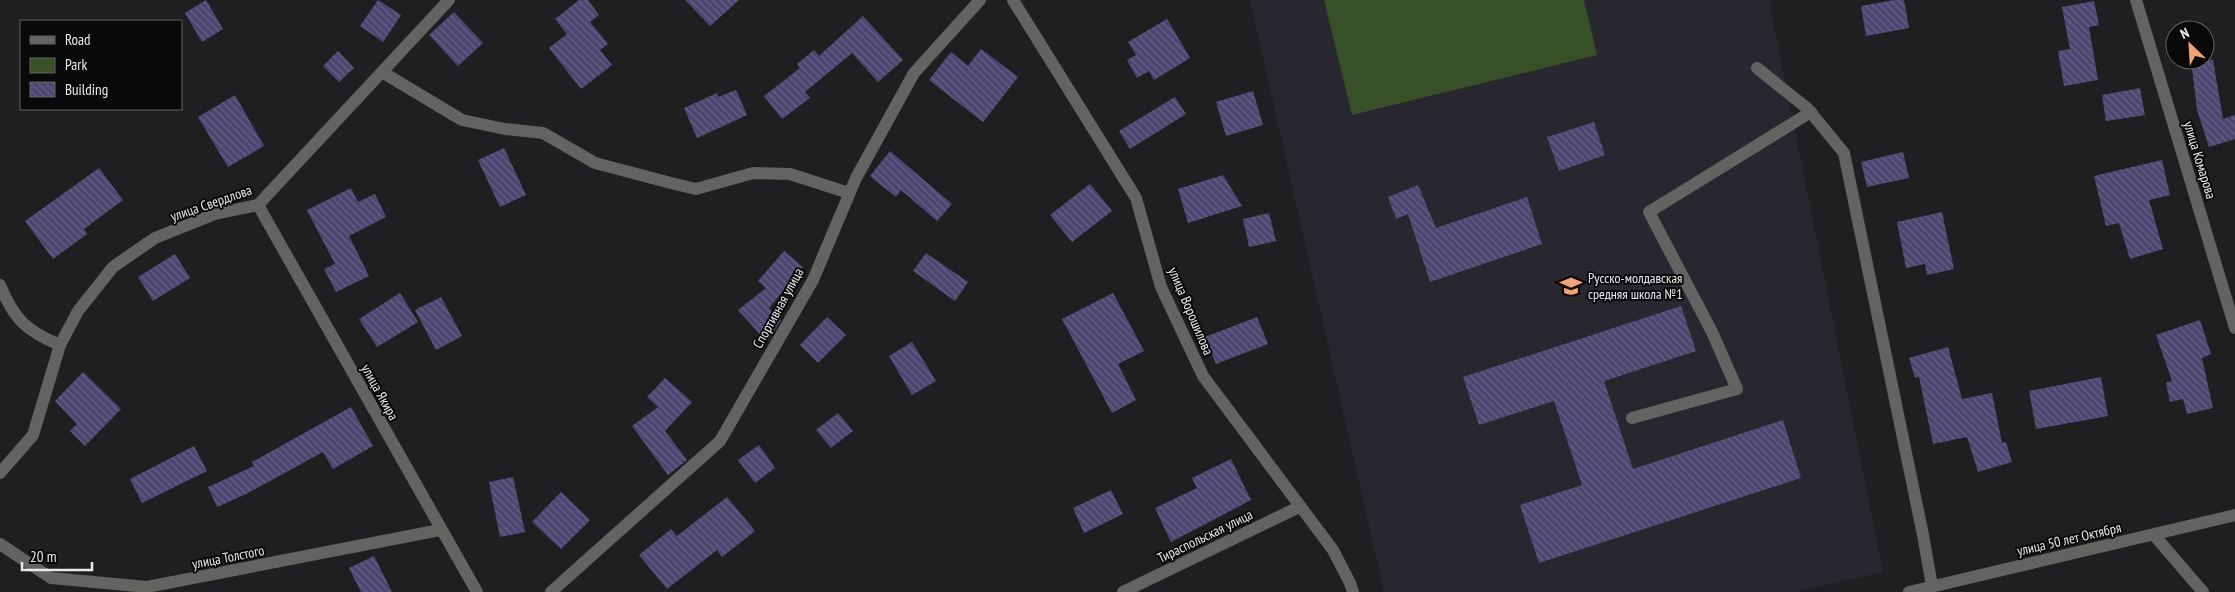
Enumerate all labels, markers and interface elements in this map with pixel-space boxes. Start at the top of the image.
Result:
legend [20,20,182,110]
north arrow [2165,20,2215,70]
text: N [2177,23,2192,43]
text: Road [65,30,91,49]
text: Park [65,55,87,74]
text: Building [65,80,108,99]
street label: улица Комарова [2180,119,2220,201]
street label: улица Свердлова [168,181,254,225]
street label: улица Ворошилова [1164,264,1218,358]
street label: Спортивная улица [748,265,808,351]
place label: Русско-молдавская средняя школа №1 [1588,269,1683,303]
school or university icon: Русско-молдавская средняя школа №1 [1558,273,1584,299]
street label: улица Якира [357,361,403,423]
street label: Тираспольская улица [1154,505,1256,567]
street label: улица 50 лет Октября [2015,518,2123,560]
scale bar [22,540,92,572]
street label: улица Толстого [190,541,266,573]
text: 20 m [30,547,56,566]

